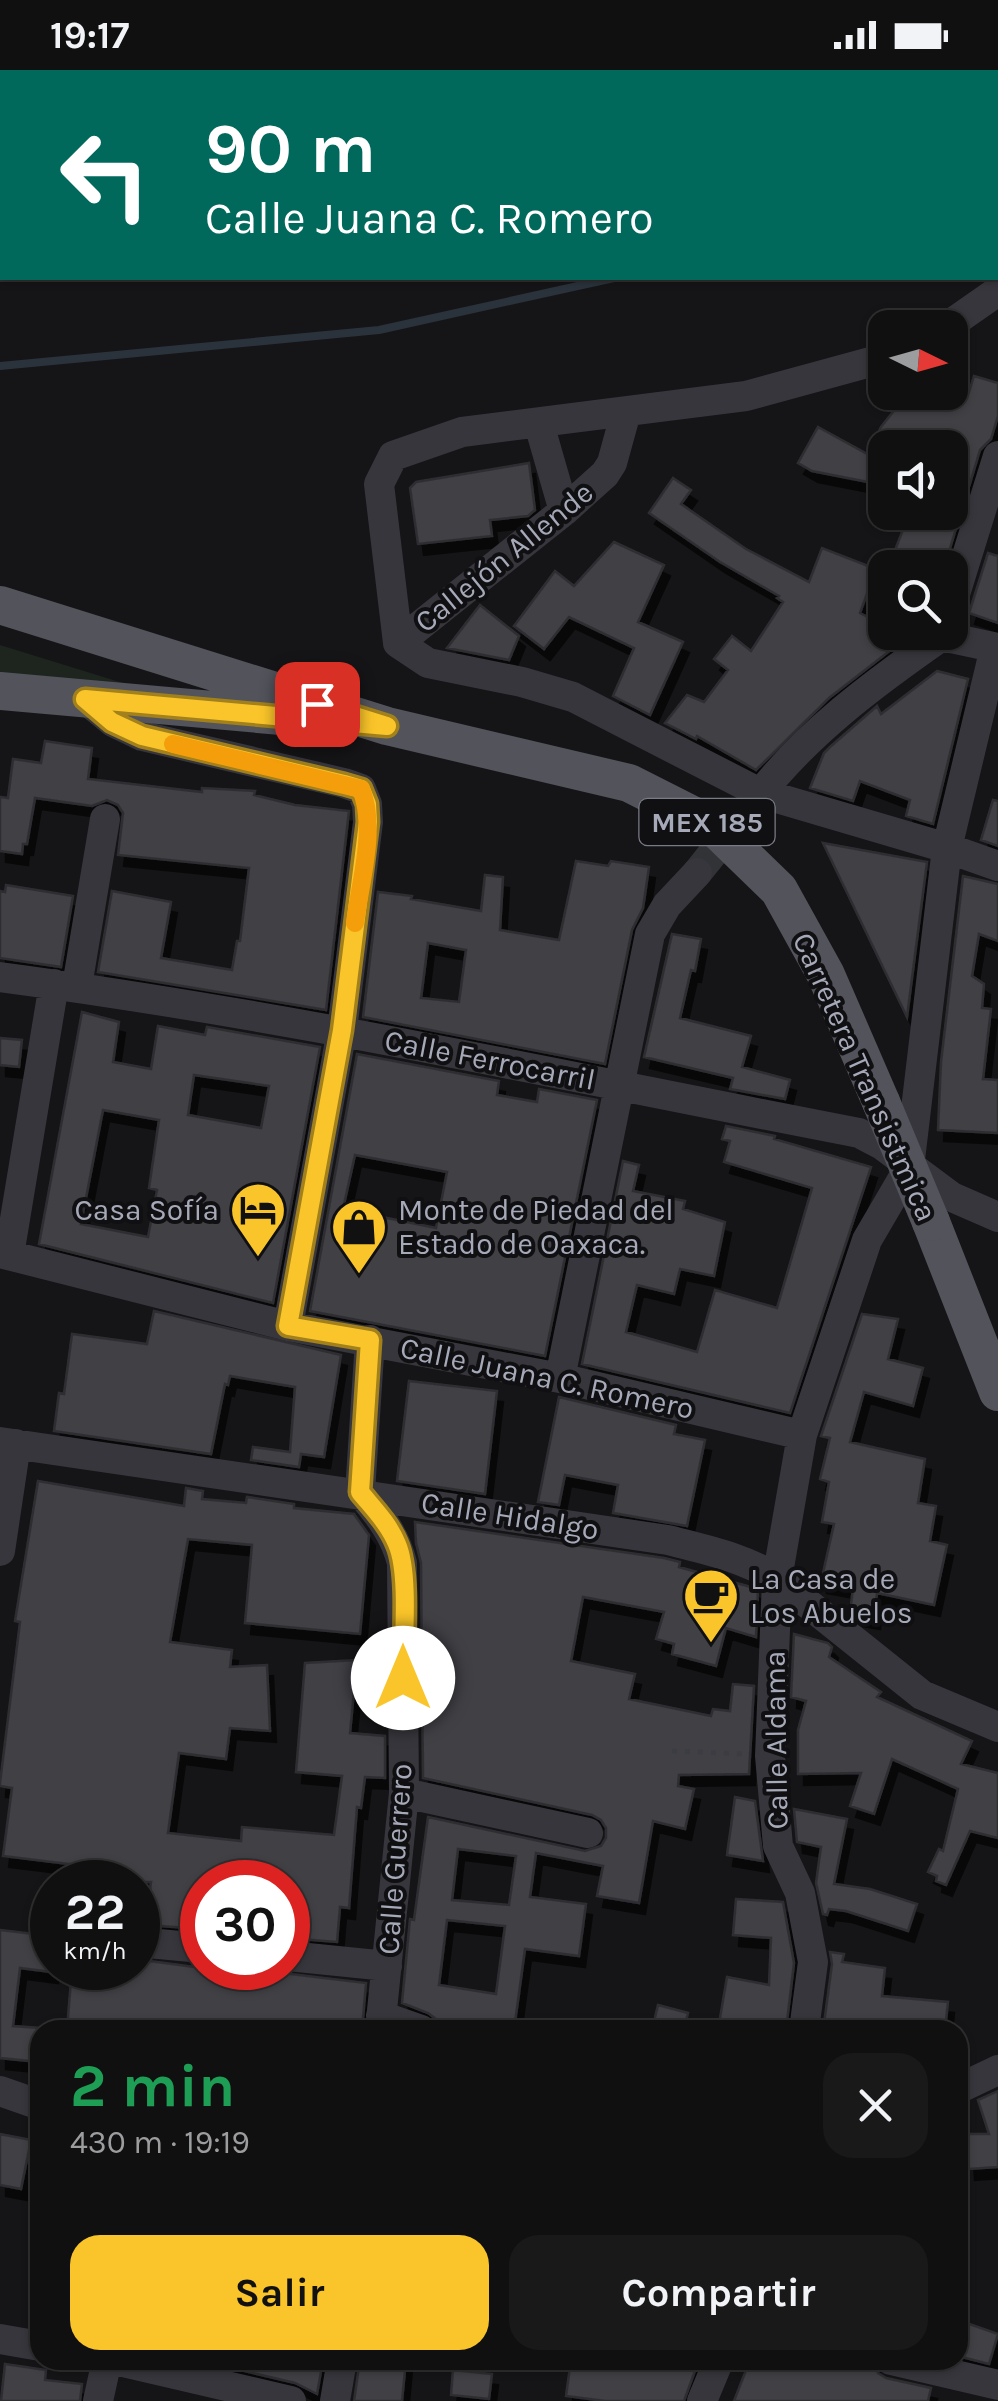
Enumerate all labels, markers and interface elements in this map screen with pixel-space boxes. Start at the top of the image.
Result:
text: 19:17 [50,13,129,58]
text: 90 m [205,108,376,190]
icon: left [40,110,170,240]
text: Calle Juana C. Romero [205,192,654,244]
north arrow [868,310,968,410]
map controls [868,310,968,650]
button: sound [868,430,968,530]
street label: Callejón Allende [408,474,600,640]
button: search [868,550,968,650]
pin [275,662,360,747]
icon: arrive [290,677,345,732]
road number: MEX 185 [640,799,774,845]
street label: Carretera Transistmica [785,927,945,1227]
street label: Calle Ferrocarril [382,1022,598,1098]
hotel icon: Casa Sofía [228,1180,288,1259]
place label: Casa Sofía [74,1192,219,1228]
place label: Monte de Piedad del Estado de Oaxaca. [398,1192,674,1262]
shop icon: Monte de Piedad del Estado de Oaxaca. [329,1197,389,1276]
street label: Calle Juana C. Romero [397,1329,697,1427]
street label: Calle Hidalgo [419,1484,601,1548]
place label: La Casa de Los Abuelos [750,1561,912,1631]
cafe icon: La Casa de Los Abuelos [681,1566,741,1645]
position arrow [351,1626,455,1730]
street label: Calle Aldama [756,1650,796,1830]
street label: Calle Guerrero [370,1762,420,1956]
speed limit sign: 30 [180,1860,310,1990]
text: 22 [65,1883,125,1942]
text: km/h [63,1936,127,1965]
text: 2 min [70,2051,235,2121]
button: close [823,2053,928,2158]
text: 430 m · 19:19 [70,2124,250,2161]
button: Salir [70,2235,489,2350]
button: Compartir [509,2235,928,2350]

